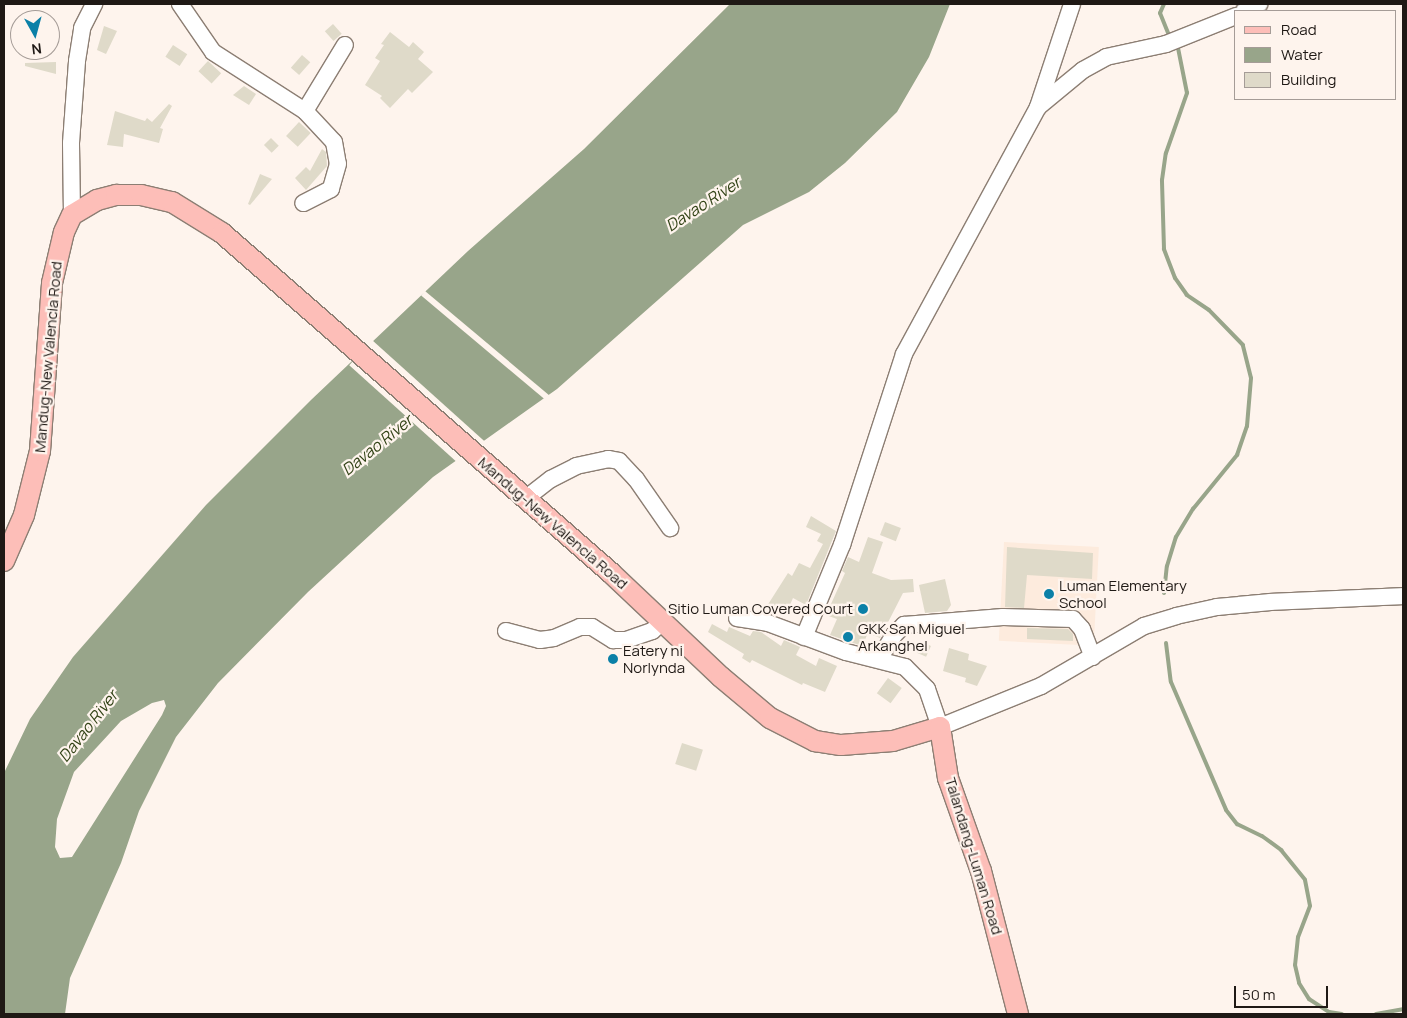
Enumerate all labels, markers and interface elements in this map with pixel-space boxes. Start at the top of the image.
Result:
north arrow [10,10,60,60]
legend [1234,10,1397,100]
text: Road [1281,19,1317,40]
text: N [31,39,43,59]
text: Water [1281,44,1323,65]
text: Building [1281,69,1336,90]
water label: Davao River [662,173,744,235]
street label: Mandug-New Valencia Road [31,261,65,453]
water label: Davao River [338,411,416,479]
street label: Mandug-New Valencia Road [475,453,631,593]
place label: Luman Elementary School [1059,576,1187,611]
marker: Luman Elementary School [1043,588,1055,600]
place label: Sitio Luman Covered Court [668,600,853,618]
marker: Sitio Luman Covered Court [857,603,869,615]
place label: GKK San Miguel Arkanghel [858,619,965,654]
marker: GKK San Miguel Arkanghel [842,631,854,643]
place label: Eatery ni Norlynda [623,641,685,676]
marker: Eatery ni Norlynda [607,653,619,665]
water label: Davao River [54,686,122,766]
street label: Talandang-Luman Road [942,775,1006,937]
scale bar [1237,976,1331,1008]
text: 50 m [1242,984,1276,1005]

